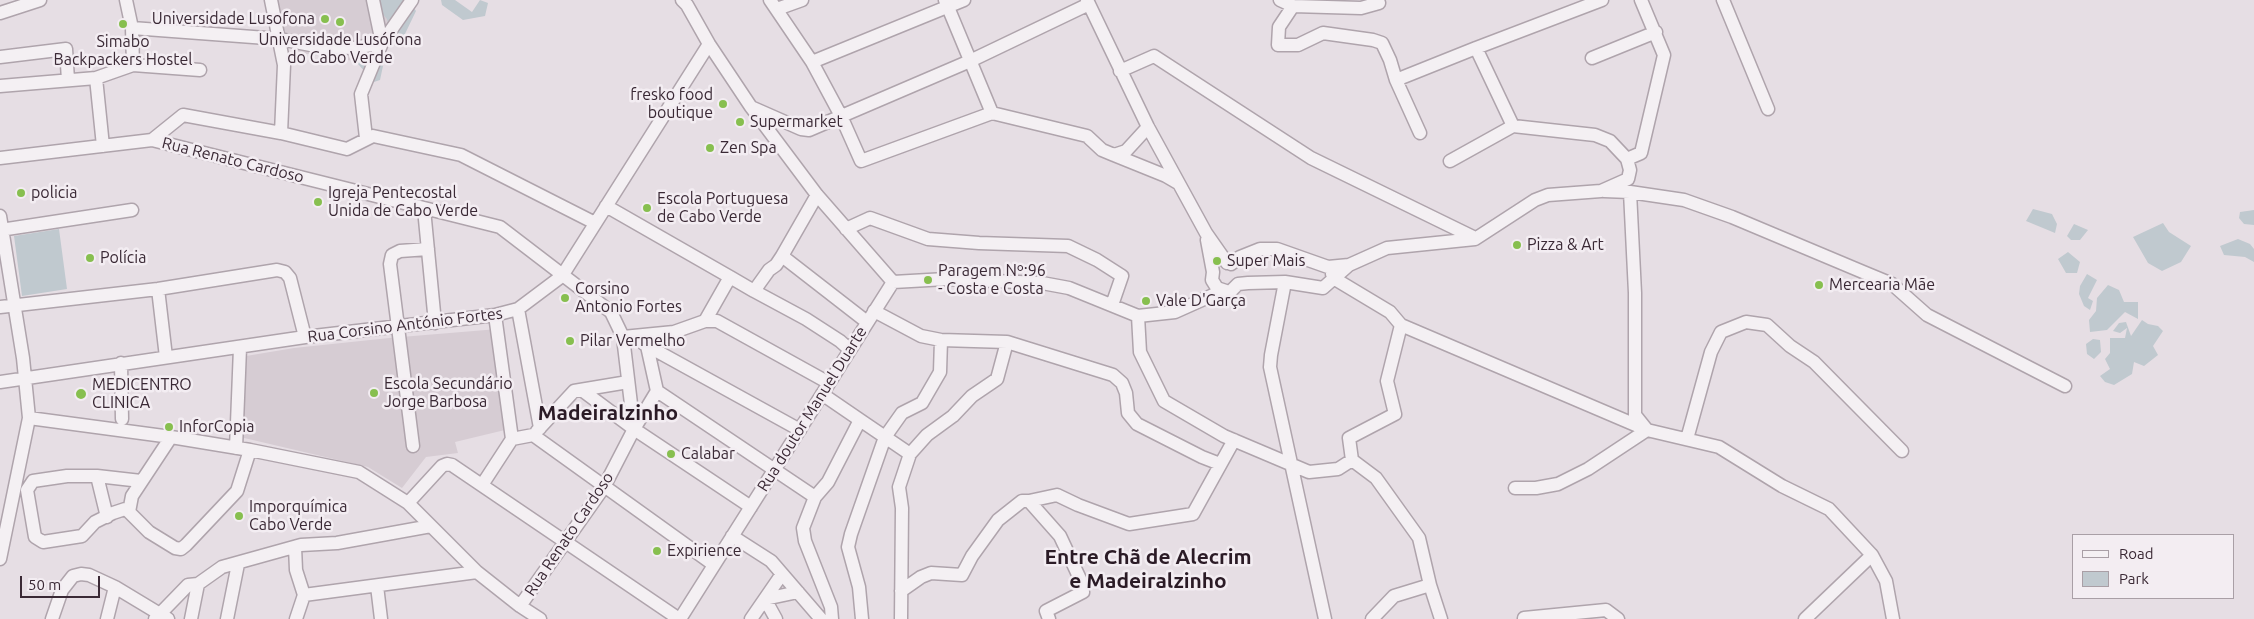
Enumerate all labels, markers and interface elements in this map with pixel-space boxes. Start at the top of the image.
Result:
place label: Universidade Lusofona [152,9,315,29]
marker: Universidade Lusofona [319,13,331,25]
marker: Universidade Lusófona do Cabo Verde [334,16,346,28]
marker: Simabo Backpackers Hostel [117,18,129,30]
place label: Universidade Lusófona do Cabo Verde [258,30,422,68]
place label: Simabo Backpackers Hostel [54,32,192,70]
place label: fresko food boutique [630,85,713,123]
marker: fresko food boutique [717,98,729,110]
place label: Supermarket [750,112,843,132]
marker: Supermarket [734,116,746,128]
street label: Rua Renato Cardoso [160,133,306,187]
place label: Zen Spa [720,138,777,158]
marker: Zen Spa [704,142,716,154]
place label: policia [31,183,77,203]
place label: Igreja Pentecostal Unida de Cabo Verde [328,183,478,221]
marker: policia [15,187,27,199]
place label: Escola Portuguesa de Cabo Verde [657,189,788,227]
marker: Igreja Pentecostal Unida de Cabo Verde [312,196,324,208]
marker: Escola Portuguesa de Cabo Verde [641,202,653,214]
place label: Pizza & Art [1527,235,1604,255]
marker: Pizza & Art [1511,239,1523,251]
place label: Polícia [100,248,146,268]
place label: Super Mais [1227,251,1305,271]
marker: Polícia [84,252,96,264]
marker: Super Mais [1211,255,1223,267]
place label: Paragem Nº:96 - Costa e Costa [938,261,1046,299]
marker: Paragem Nº:96 - Costa e Costa [922,274,934,286]
place label: Mercearia Mãe [1829,275,1935,295]
place label: Corsino Antonio Fortes [575,279,682,317]
marker: Mercearia Mãe [1813,279,1825,291]
place label: Vale D'Garça [1156,291,1246,311]
marker: Corsino Antonio Fortes [559,292,571,304]
marker: Vale D'Garça [1140,295,1152,307]
street label: Rua Corsino António Fortes [306,304,504,346]
street label: Rua doutor Manuel Duarte [753,323,871,495]
place label: Pilar Vermelho [580,331,685,351]
marker: Pilar Vermelho [564,335,576,347]
place label: Escola Secundário Jorge Barbosa [384,374,513,412]
place label: MEDICENTRO CLINICA [92,375,192,413]
marker: MEDICENTRO CLINICA [74,387,88,401]
marker: Escola Secundário Jorge Barbosa [368,387,380,399]
district label: Madeiralzinho [538,400,678,426]
place label: InforCopia [179,417,254,437]
marker: InforCopia [163,421,175,433]
place label: Calabar [681,444,735,464]
marker: Calabar [665,448,677,460]
street label: Rua Renato Cardoso [520,468,618,600]
place label: Imporquímica Cabo Verde [249,497,347,535]
marker: Imporquímica Cabo Verde [233,510,245,522]
legend [2072,534,2234,599]
place label: Expirience [667,541,742,561]
district label: Entre Chã de Alecrim e Madeiralzinho [1044,544,1252,594]
marker: Expirience [651,545,663,557]
text: Road [2119,545,2154,562]
scale bar [22,566,102,598]
text: Park [2119,570,2149,587]
text: 50 m [28,576,61,593]

